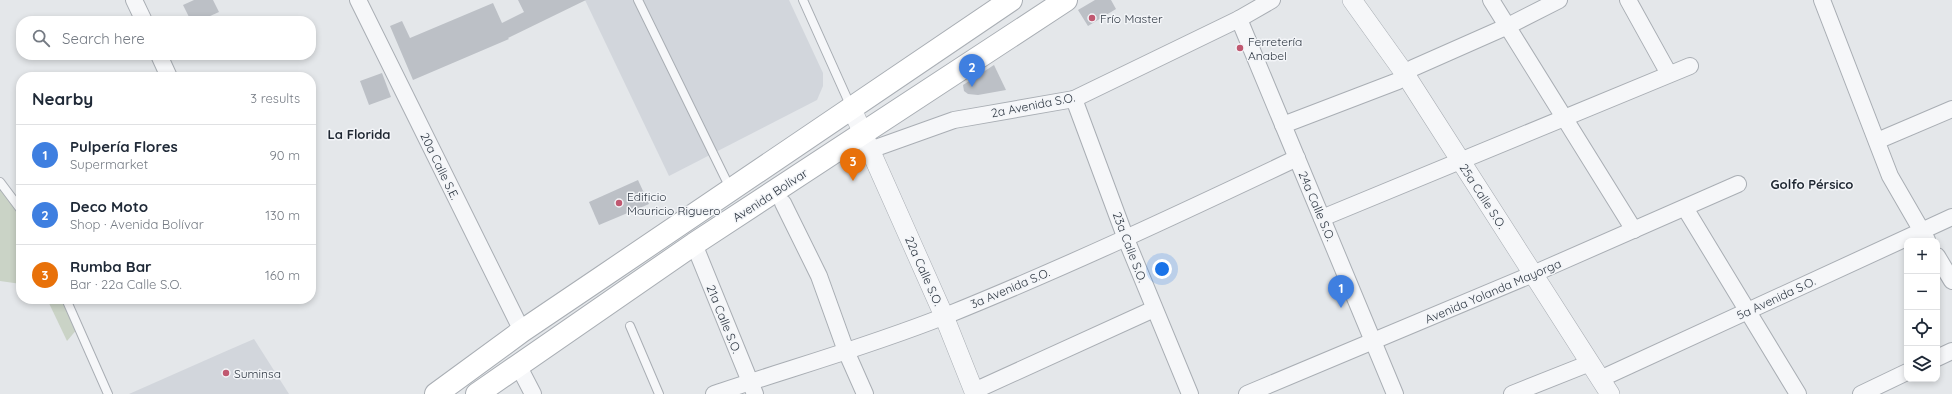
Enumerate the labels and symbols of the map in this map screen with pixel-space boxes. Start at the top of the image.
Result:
place label: Frío Master [1100,11,1163,26]
marker: Frío Master [1087,13,1097,23]
place label: Ferretería Anabel [1248,34,1302,63]
marker: Ferretería Anabel [1235,43,1245,53]
pin: 2 [959,54,985,87]
street label: 2a Avenida S.O. [990,90,1076,120]
district label: La Florida [328,126,390,142]
street label: 20a Calle S.E. [417,130,463,202]
pin: 3 [840,148,866,181]
street label: 25a Calle S.O. [1456,161,1510,231]
street label: Avenida Bolívar [730,165,811,225]
street label: 24a Calle S.O. [1296,169,1338,243]
district label: Golfo Pérsico [1771,176,1853,192]
place label: Edificio Mauricio Riguero [627,189,721,218]
marker: Edificio Mauricio Riguero [614,198,624,208]
street label: 23a Calle S.O. [1110,210,1150,284]
street label: 22a Calle S.O. [902,234,946,308]
street label: Avenida Yolanda Mayorga [1423,255,1563,327]
your location [1152,259,1172,279]
street label: 3a Avenida S.O. [968,265,1052,311]
street label: 5a Avenida S.O. [1734,273,1818,323]
pin: 1 [1328,275,1354,308]
street label: 21a Calle S.O. [703,283,745,355]
place label: Suminsa [234,366,281,381]
marker: Suminsa [221,368,231,378]

